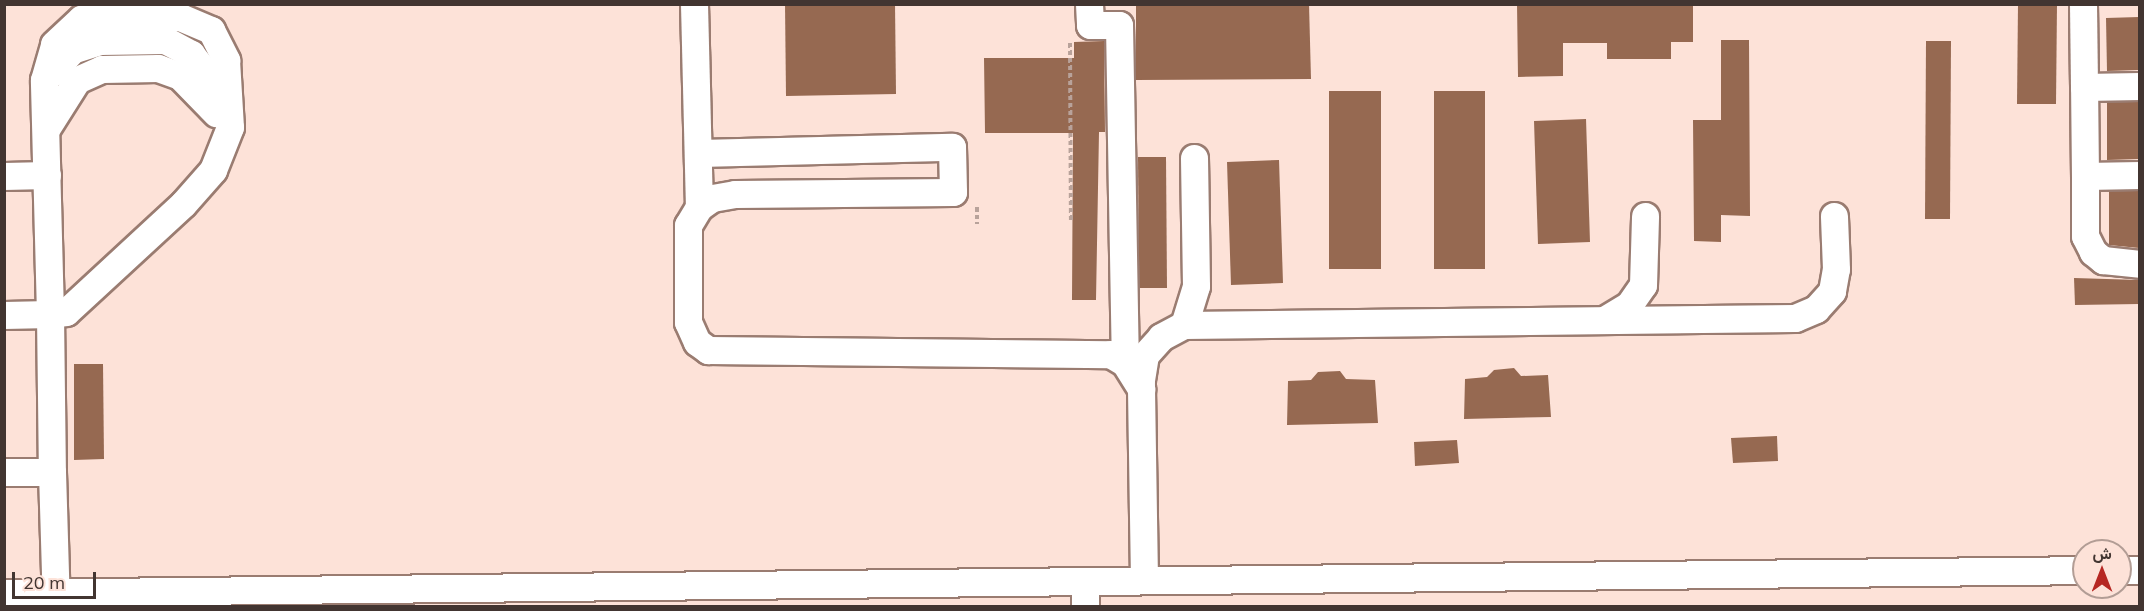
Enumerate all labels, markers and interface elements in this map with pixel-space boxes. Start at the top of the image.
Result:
north arrow [2072,539,2132,599]
text: ش [2092,543,2112,563]
scale bar [15,560,99,598]
text: 20 m [23,571,65,594]

